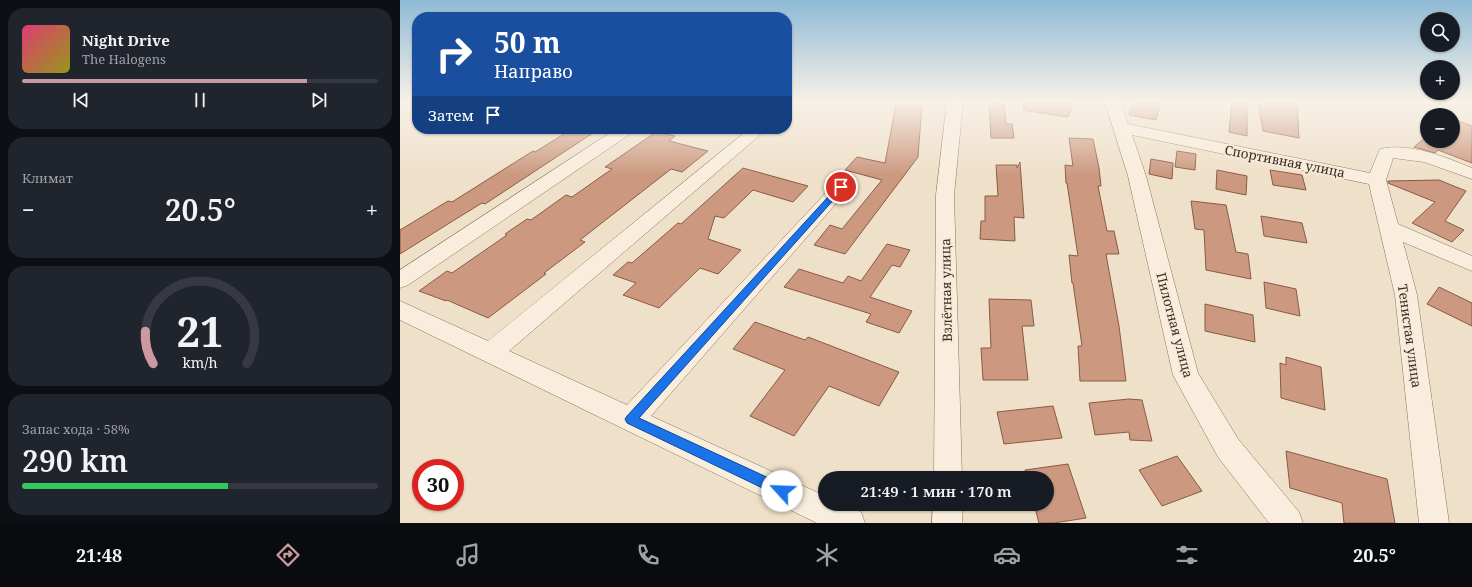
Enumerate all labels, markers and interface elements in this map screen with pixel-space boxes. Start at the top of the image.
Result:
map controls [1420,12,1460,148]
button: search [1420,12,1460,52]
text: 50 m [494,23,561,61]
icon: right [428,28,480,80]
text: Night Drive [82,30,170,50]
text: The Halogens [82,50,166,68]
text: Направо [494,59,573,83]
button: + [1420,60,1460,100]
icon: previous [70,89,92,111]
icon: pause [189,89,211,111]
icon: next [308,89,330,111]
icon: arrive [482,104,504,126]
text: Затем [428,105,474,125]
button: − [1420,108,1460,148]
street label: Спортивная улица [1223,141,1347,181]
text: Климат [22,169,73,187]
pin [824,170,858,204]
icon: arrive [830,176,852,198]
text: 20.5° [165,189,236,230]
text: − [22,194,35,224]
text: + [366,194,378,224]
street label: Взлётная улица [936,238,956,342]
street label: Пилотная улица [1152,270,1198,380]
street label: Тенистая улица [1394,283,1426,389]
text: 21 [176,303,224,359]
text: km/h [182,352,218,371]
text: Запас хода · 58% [22,420,130,438]
text: 290 km [22,440,128,481]
speed limit sign: 30 [412,459,464,511]
position arrow [761,470,803,512]
text: 21:49 · 1 мин · 170 m [860,481,1012,501]
icon: directions [274,541,302,569]
icon: music [454,541,482,569]
icon: phone [634,541,662,569]
icon: climate [813,541,841,569]
icon: car [993,541,1021,569]
icon: filters [1173,541,1201,569]
text: 21:48 [76,543,122,567]
text: 20.5° [1353,543,1396,567]

